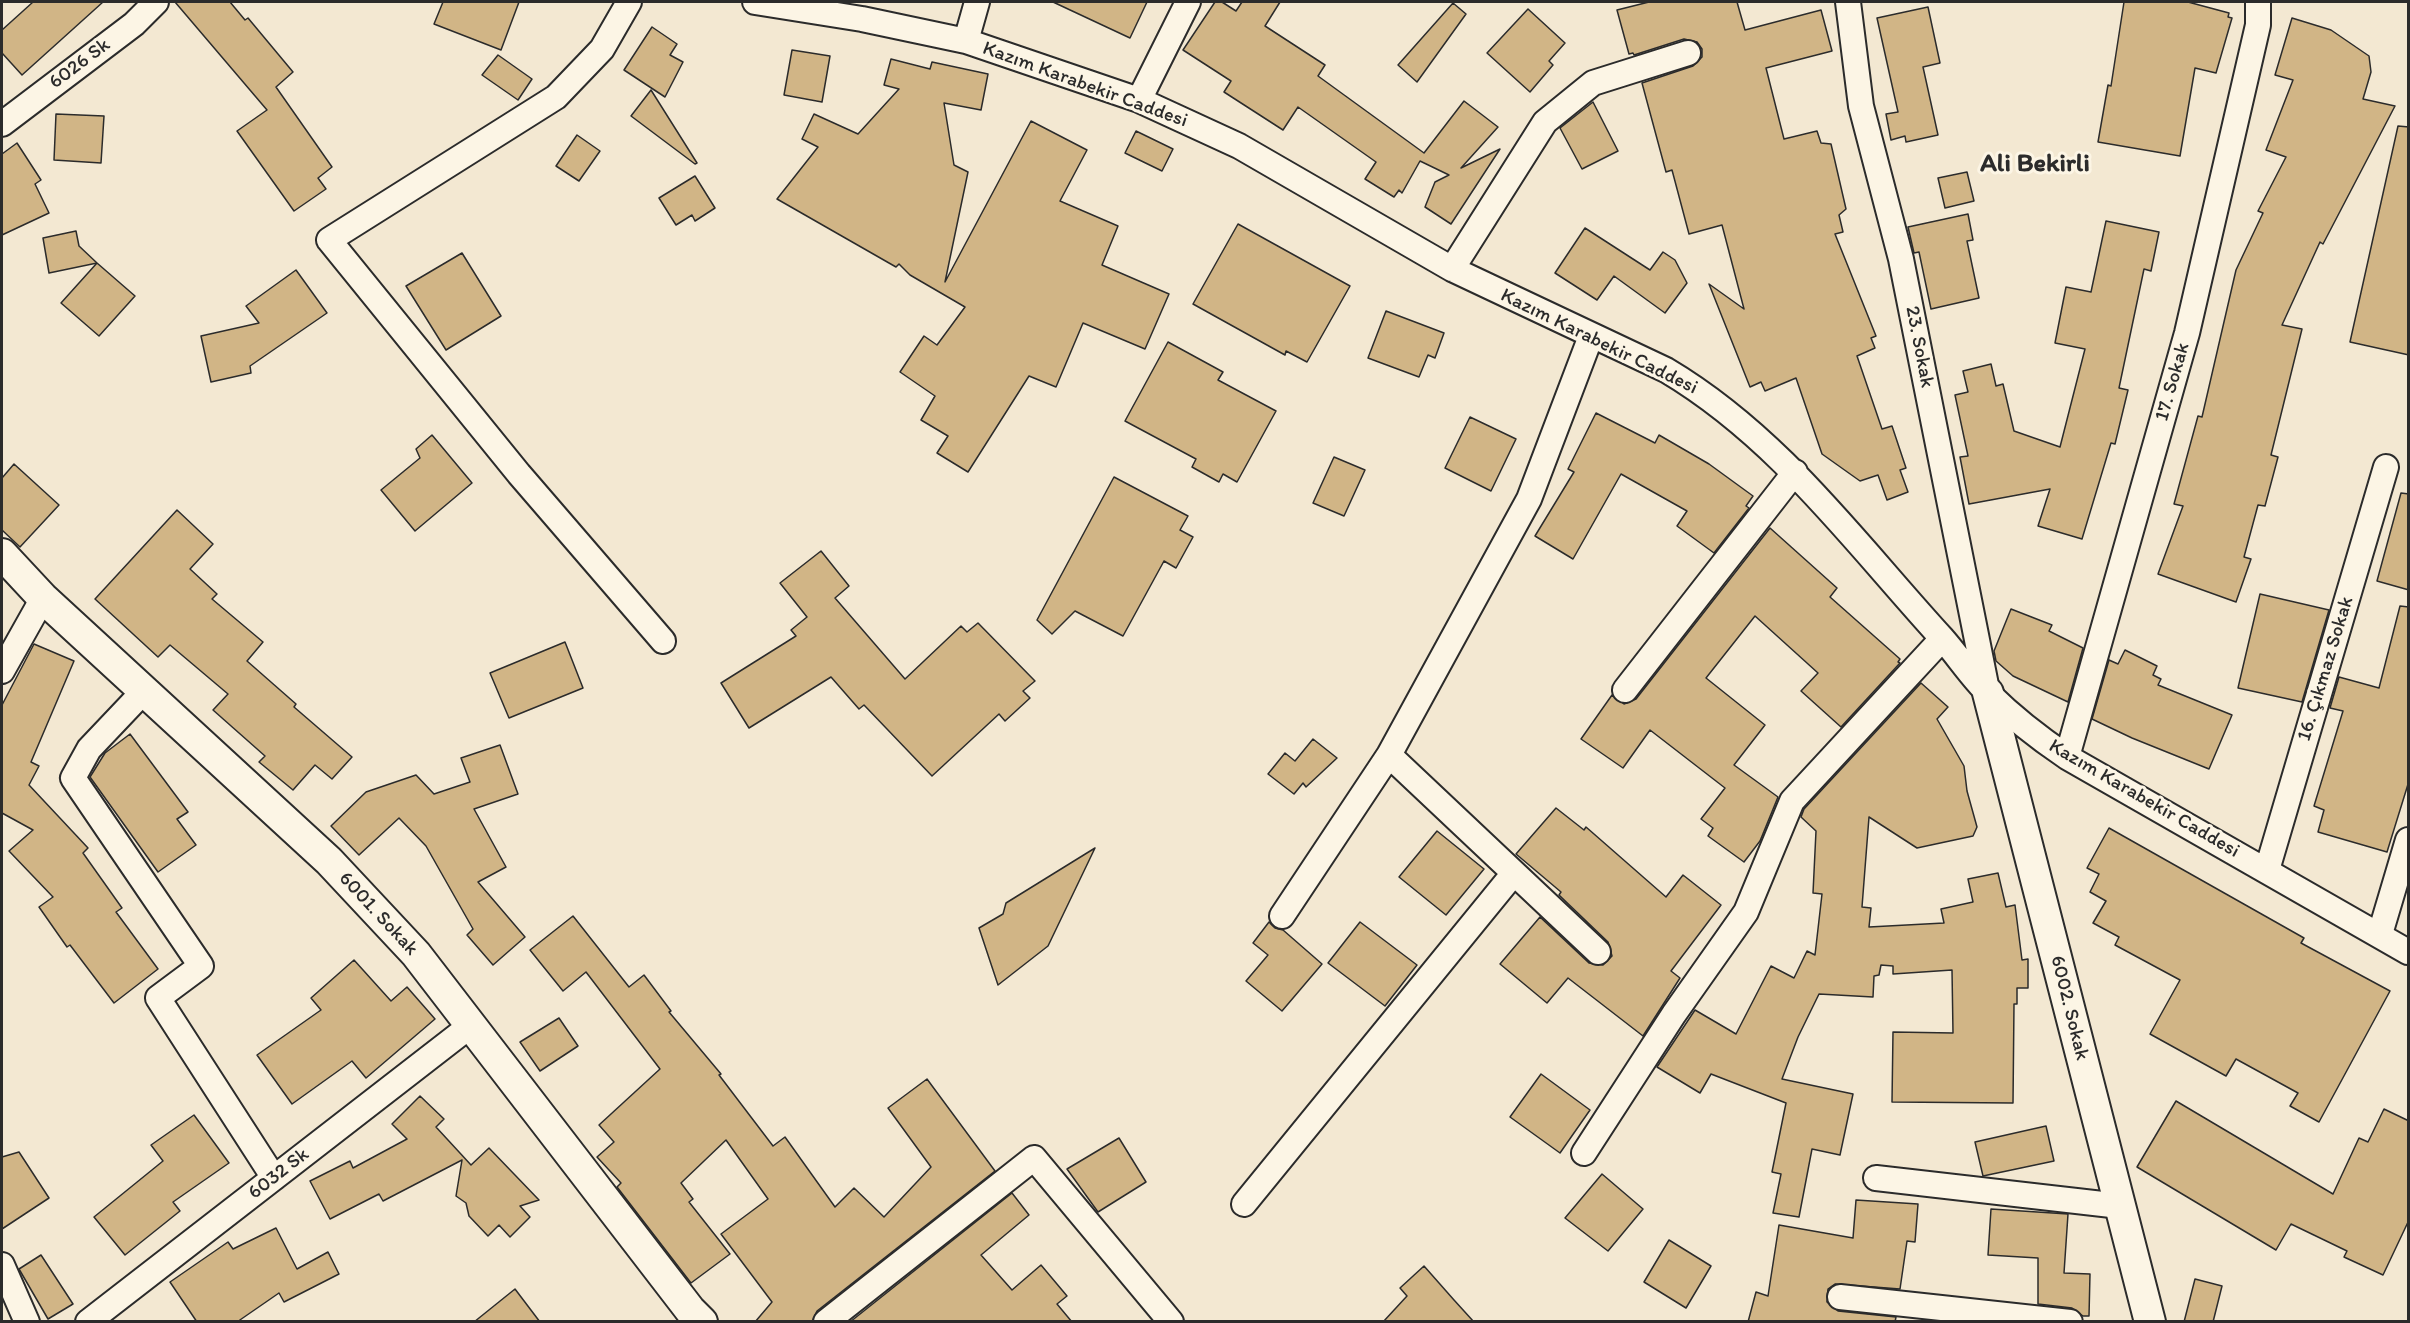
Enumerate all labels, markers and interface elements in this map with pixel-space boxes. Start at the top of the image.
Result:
street label: 6026 Sk [45,33,115,95]
street label: Kazım Karabekir Caddesi [979,37,1191,133]
district label: Ali Bekirli [1980,148,2090,180]
street label: Kazım Karabekir Caddesi [1496,284,1702,400]
street label: 23. Sokak [1899,304,1939,390]
street label: 17. Sokak [2150,340,2196,424]
street label: 16. Çıkmaz Sokak [2293,594,2359,744]
street label: Kazım Karabekir Caddesi [2044,734,2244,864]
street label: 6001. Sokak [333,867,423,961]
street label: 6002. Sokak [2044,953,2094,1063]
street label: 6032 Sk [244,1143,314,1205]

